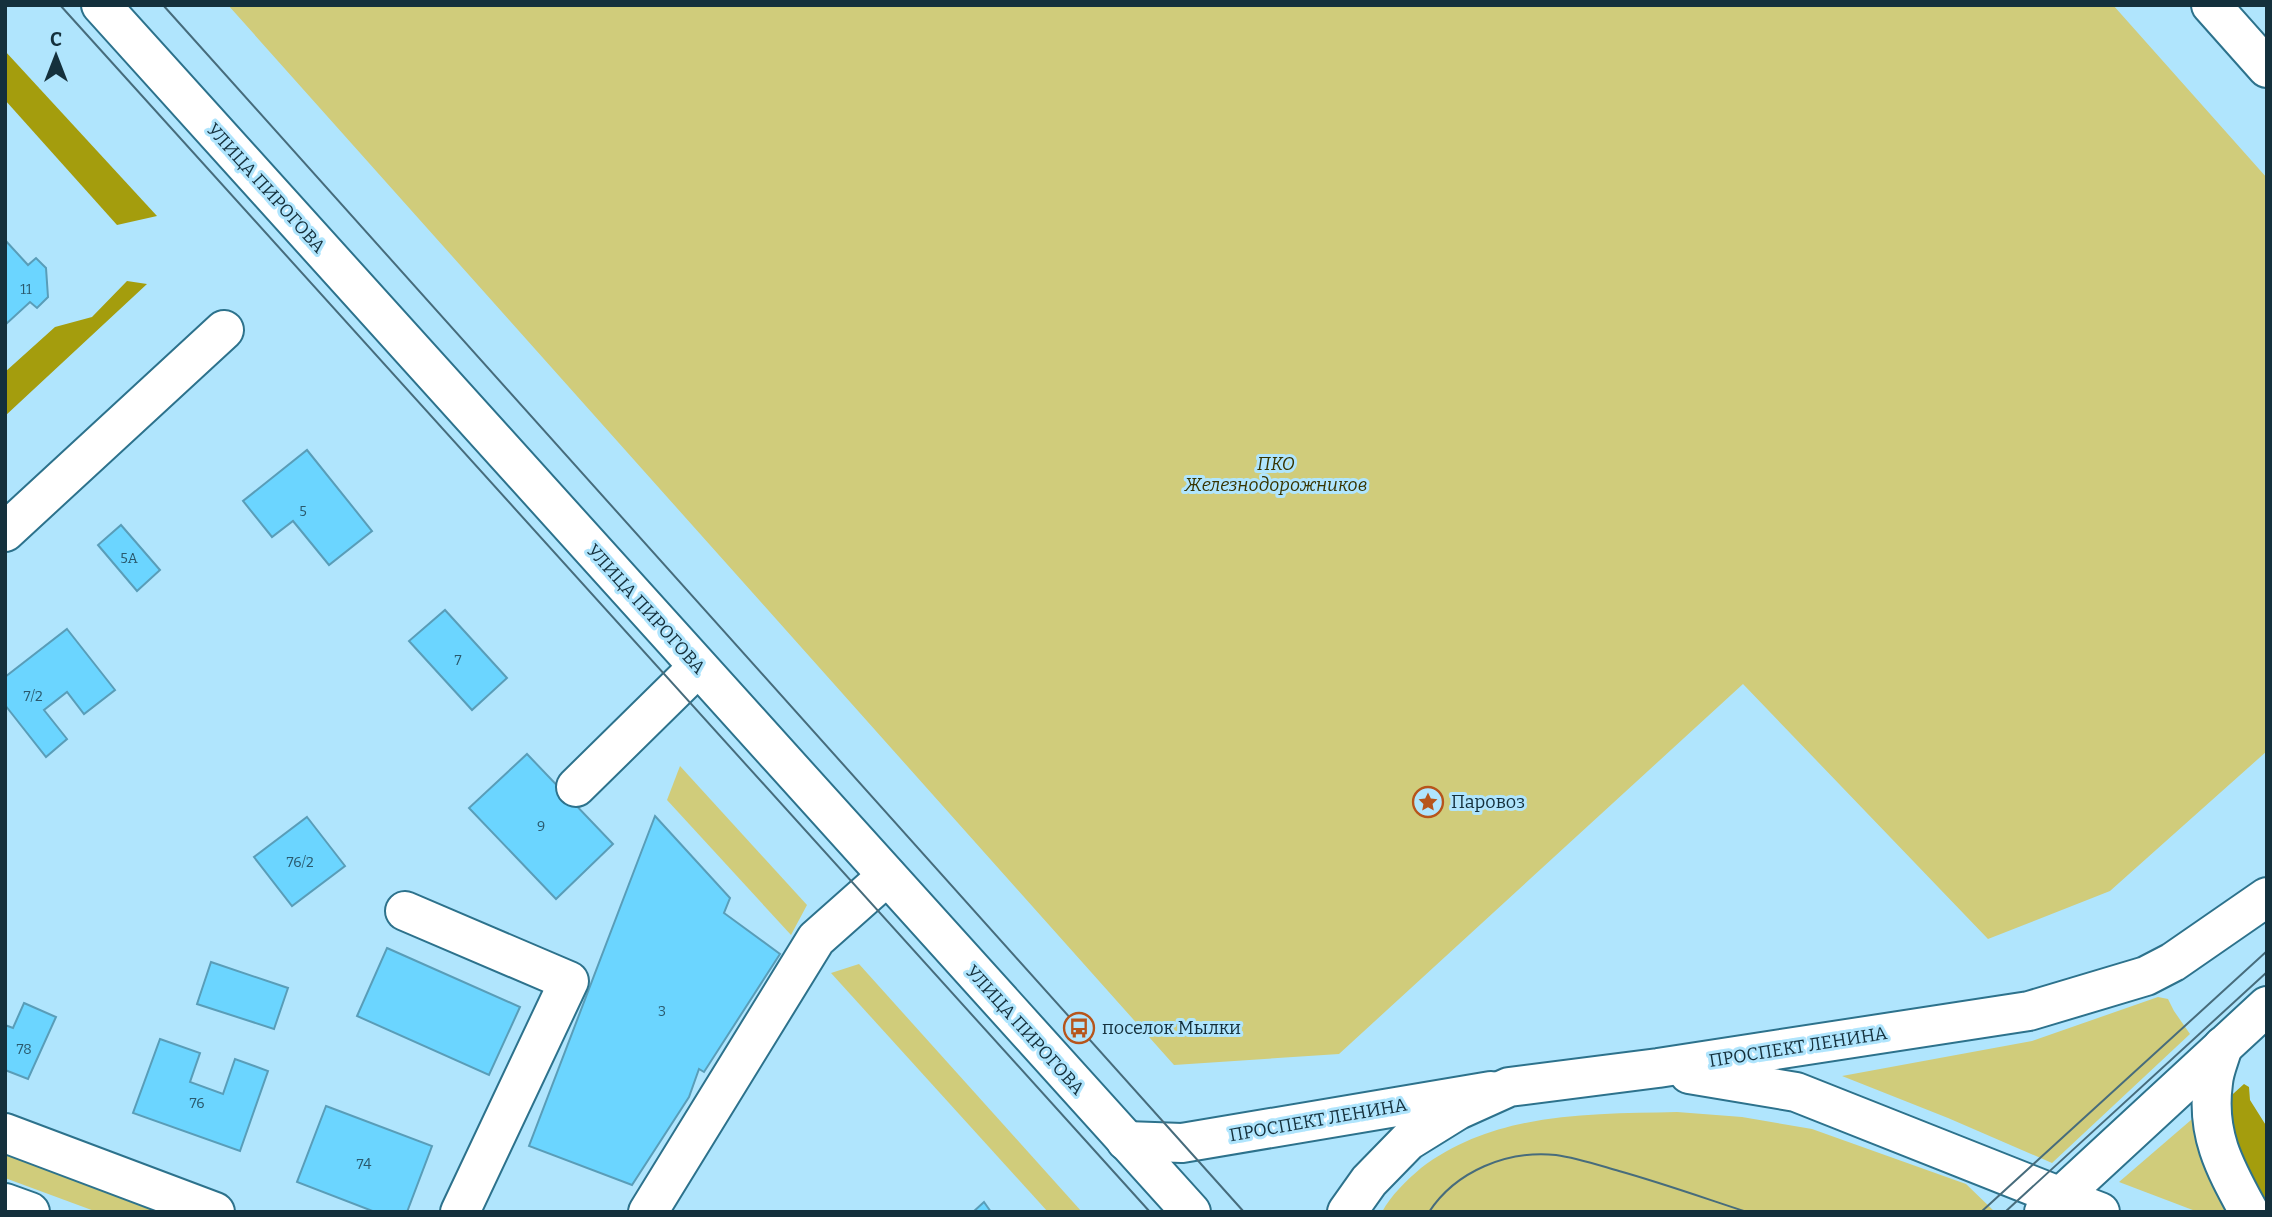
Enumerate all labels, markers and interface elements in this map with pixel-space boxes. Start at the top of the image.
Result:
north arrow [21,21,91,91]
text: С [50,28,62,51]
street label: УЛИЦА ПИРОГОВА [202,119,330,257]
house number: 11 [20,281,32,298]
park label: ПКО Железнодорожников [1184,453,1367,496]
house number: 5 [299,503,307,520]
street label: УЛИЦА ПИРОГОВА [582,540,710,678]
house number: 5А [120,550,138,567]
house number: 7 [454,652,462,669]
house number: 7/2 [23,688,43,705]
place icon: Паровоз [1411,785,1445,819]
place label: Паровоз [1451,791,1525,813]
house number: 9 [537,818,545,835]
house number: 76/2 [286,854,314,871]
street label: УЛИЦА ПИРОГОВА [961,961,1089,1099]
house number: 3 [658,1003,666,1020]
bus stop icon: поселок Мылки [1062,1011,1096,1045]
place label: поселок Мылки [1102,1017,1241,1039]
street label: ПРОСПЕКТ ЛЕНИНА [1707,1022,1889,1072]
house number: 78 [16,1041,32,1058]
street label: ПРОСПЕКТ ЛЕНИНА [1227,1093,1409,1146]
house number: 76 [189,1095,205,1112]
house number: 74 [356,1156,372,1173]

